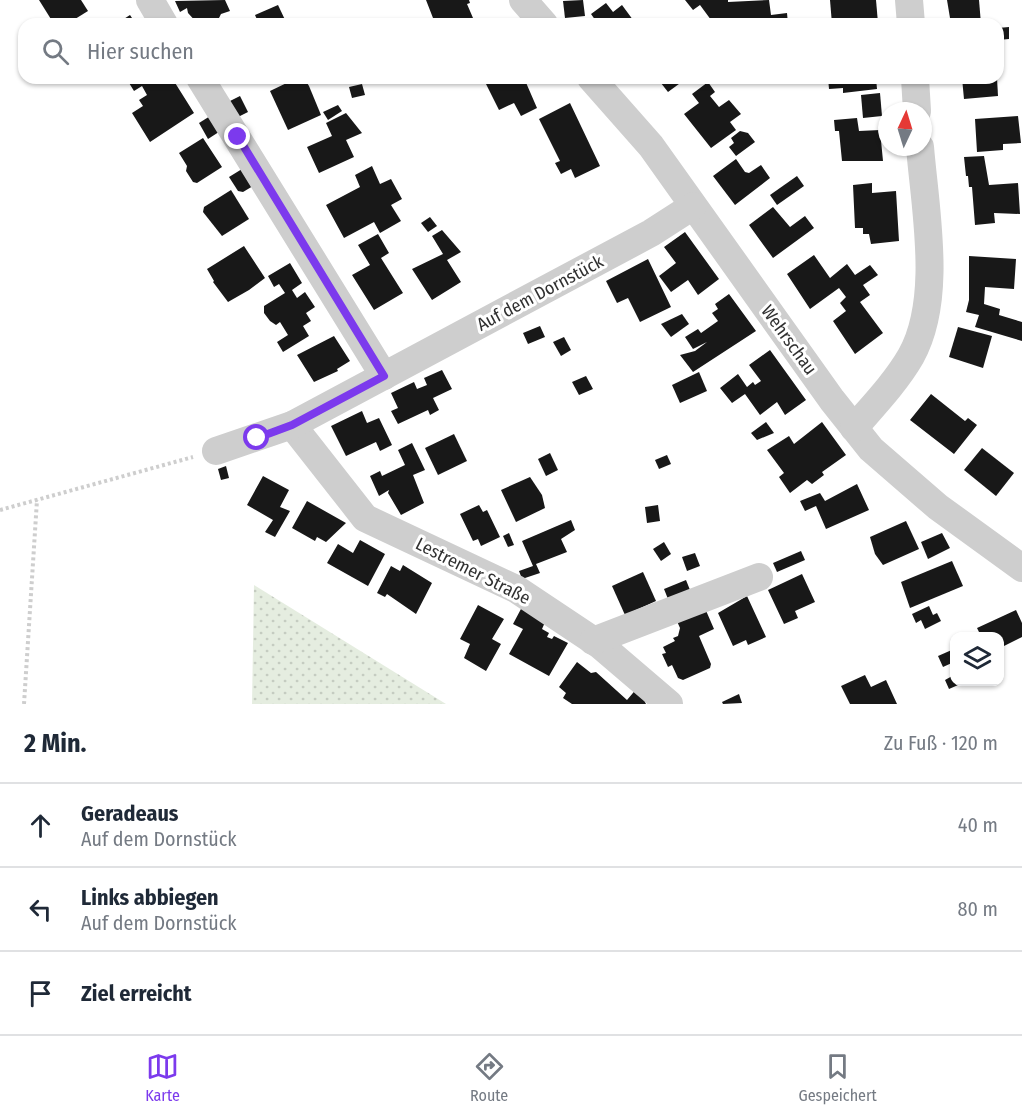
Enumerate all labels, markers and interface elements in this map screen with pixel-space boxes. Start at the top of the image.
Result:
search box [18,18,1004,84]
icon: search [39,35,72,68]
text: Hier suchen [87,38,194,65]
north arrow [878,102,932,156]
route end [224,123,250,149]
street label: Auf dem Dornstück [473,250,608,336]
street label: Wehrschau [756,301,822,379]
route start [243,424,269,450]
street label: Lestremer Straße [412,533,534,609]
map controls [950,632,1004,686]
button: layers [950,632,1004,686]
text: 2 Min. [24,728,86,759]
text: Zu Fuß · 120 m [884,731,998,755]
text: Geradeaus [81,800,178,827]
icon: ahead [24,809,57,842]
text: 40 m [958,813,998,837]
text: Auf dem Dornstück [81,827,237,851]
text: Links abbiegen [81,884,219,911]
icon: left [24,893,57,926]
text: 80 m [958,897,998,921]
text: Auf dem Dornstück [81,911,237,935]
icon: arrive [24,977,57,1010]
text: Ziel erreicht [81,980,192,1007]
tab: Karte [145,1050,180,1105]
tab: Route [470,1050,508,1105]
tab: Gespeichert [798,1050,877,1105]

